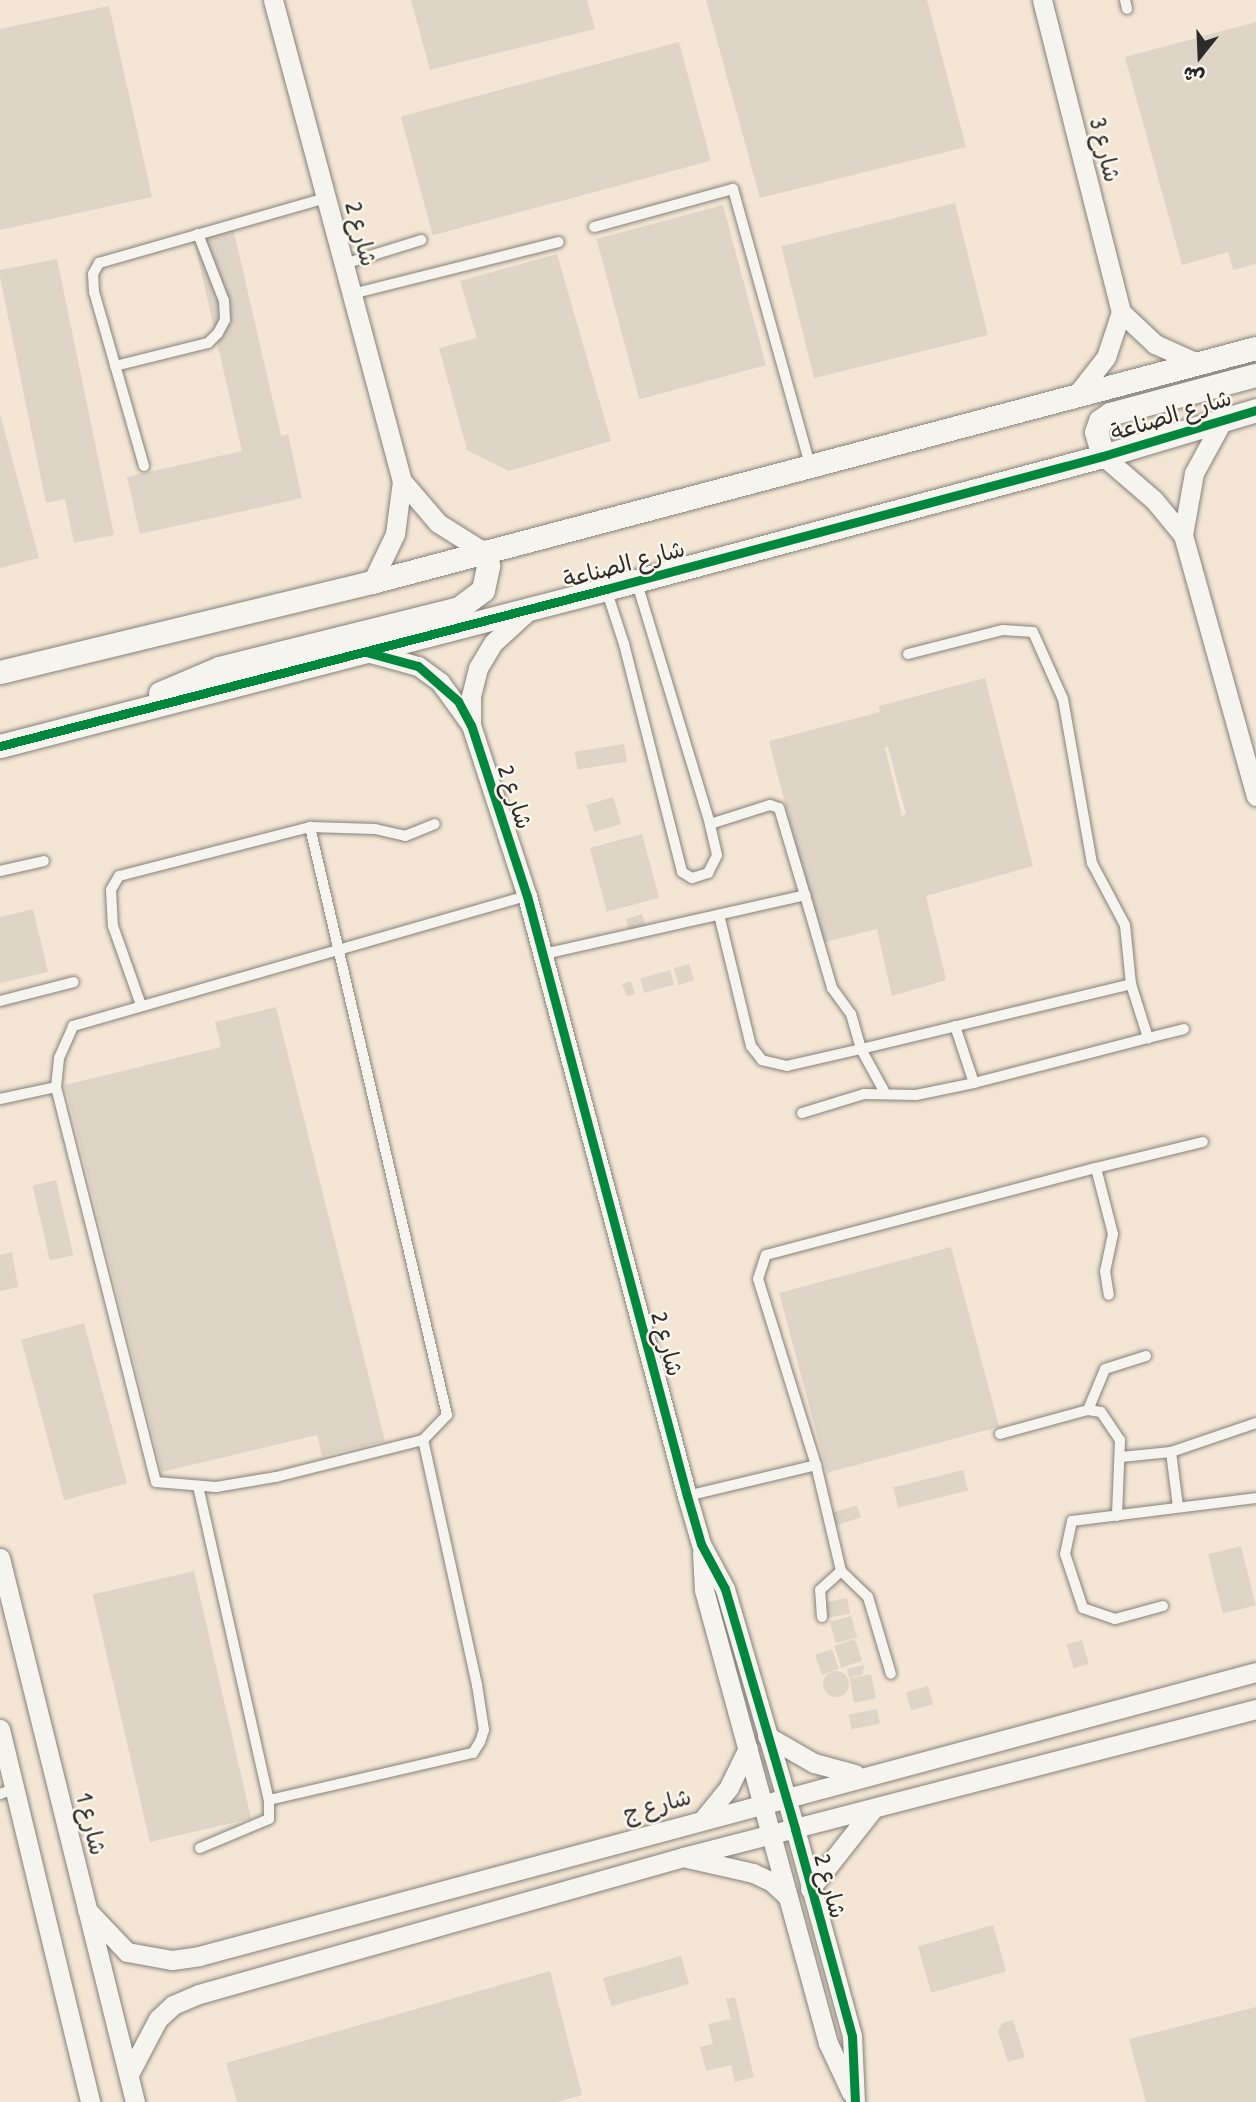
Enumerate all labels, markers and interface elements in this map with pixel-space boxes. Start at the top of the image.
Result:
north arrow [1165,21,1235,91]
text: ش [1180,60,1207,92]
street label: شارع 3 [1084,115,1126,185]
street label: شارع 2 [339,199,383,269]
street label: شارع الصناعة [1107,384,1235,446]
street label: شارع الصناعة [560,535,688,593]
street label: شارع 2 [492,761,538,833]
street label: شارع 2 [645,1309,689,1379]
street label: شارع ج [620,1783,694,1827]
street label: شارع 1 [70,1790,112,1858]
street label: شارع 2 [808,1851,852,1921]

